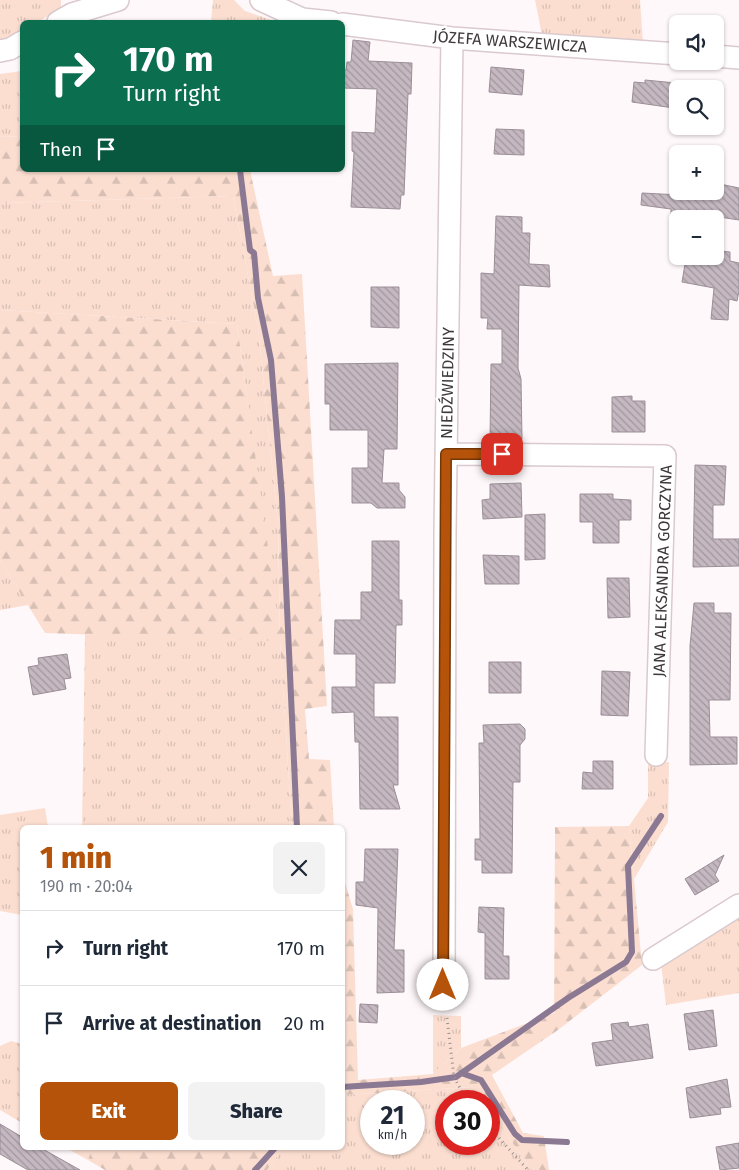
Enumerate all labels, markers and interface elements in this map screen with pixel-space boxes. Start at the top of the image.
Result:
map controls [669,15,724,265]
button: sound [669,15,724,70]
street label: JÓZEFA WARSZEWICZA [432,26,589,56]
text: 170 m [123,38,214,80]
icon: right [40,40,105,105]
text: Turn right [123,80,220,107]
button: search [669,80,724,135]
icon: arrive [92,135,120,163]
text: Then [40,138,82,161]
button: + [669,145,724,200]
button: − [669,210,724,265]
street label: NIEDŹWIEDZINY [436,327,458,439]
pin [481,433,523,475]
icon: arrive [488,440,516,468]
street label: JANA ALEKSANDRA GORCZYNA [649,464,676,677]
text: 1 min [40,840,112,876]
button: close [273,842,325,894]
text: 190 m · 20:04 [40,877,133,896]
icon: right [40,934,68,962]
text: Turn right [83,937,168,960]
text: 170 m [277,937,325,960]
position arrow [416,958,468,1010]
icon: arrive [40,1009,68,1037]
text: Arrive at destination [83,1012,262,1035]
text: 20 m [284,1012,325,1035]
button: Exit [40,1082,178,1140]
button: Share [188,1082,325,1140]
speed limit sign: 30 [435,1090,500,1155]
text: 21 [381,1101,404,1131]
text: km/h [378,1128,407,1142]

